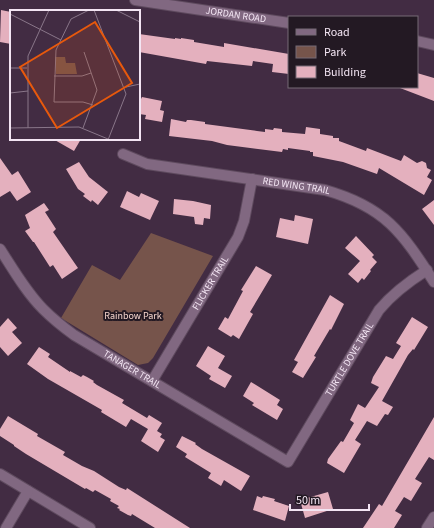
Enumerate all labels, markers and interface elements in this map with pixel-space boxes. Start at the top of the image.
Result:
street label: JORDAN ROAD [205,4,267,26]
inset map [10,10,140,140]
legend [288,16,418,88]
text: Road [324,24,350,41]
text: Park [324,44,346,61]
text: Building [324,64,366,81]
street label: RED WING TRAIL [262,174,332,198]
street label: FLICKER TRAIL [189,253,232,313]
park label: Rainbow Park [104,309,162,323]
street label: TURTLE DOVE TRAIL [322,320,377,399]
street label: TANAGER TRAIL [100,347,164,392]
scale bar [290,486,369,512]
text: 50 m [296,492,320,509]

